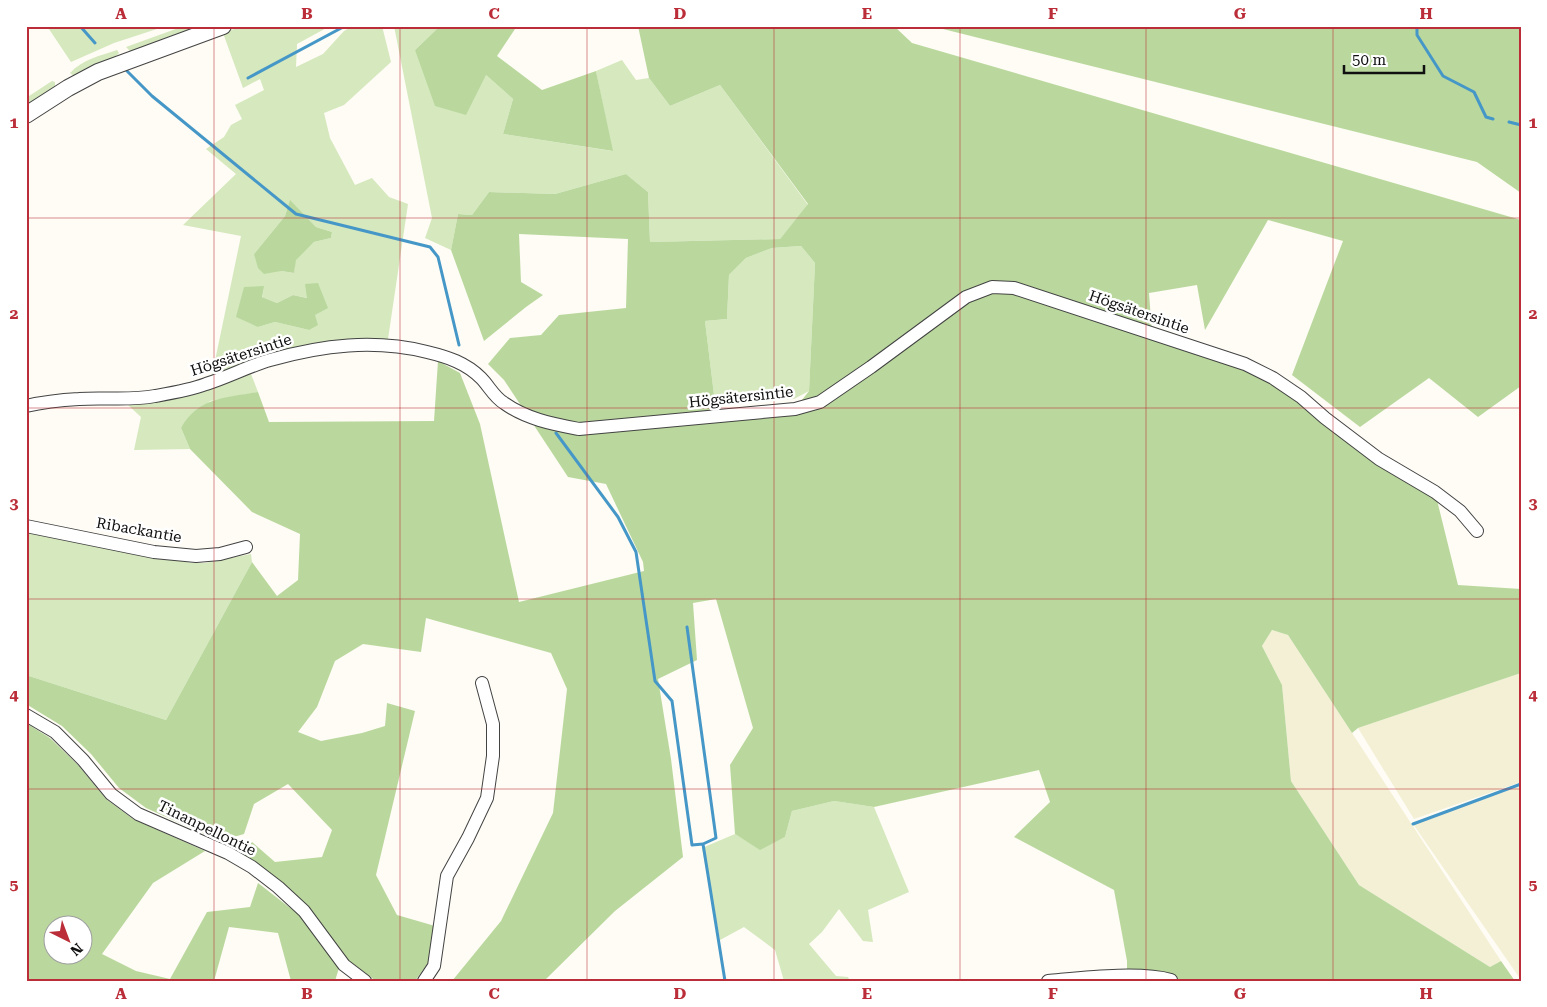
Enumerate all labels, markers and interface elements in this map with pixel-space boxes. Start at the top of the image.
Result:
text: A [115,4,127,23]
text: B [301,4,313,23]
text: C [488,4,500,23]
text: D [674,4,687,23]
text: E [862,4,872,23]
text: F [1048,4,1058,23]
text: G [1234,4,1247,23]
text: H [1419,4,1433,23]
scale bar [1344,42,1424,74]
text: 50 m [1352,51,1387,69]
text: 1 [10,113,19,132]
text: 1 [1529,113,1538,132]
street label: Högsätersintie [1086,286,1192,338]
text: 2 [10,304,19,323]
text: 2 [1529,304,1538,323]
street label: Högsätersintie [188,330,294,380]
street label: Högsätersintie [688,383,794,411]
text: 3 [10,494,19,513]
text: 3 [1529,494,1538,513]
street label: Ribackantie [95,514,183,546]
text: 4 [10,685,19,704]
text: 4 [1529,685,1538,704]
street label: Tinanpellontie [155,796,259,860]
text: 5 [10,875,19,894]
text: 5 [1529,875,1538,894]
north arrow [42,914,92,964]
text: N [67,940,86,959]
text: A [115,984,127,1003]
text: B [301,984,313,1003]
text: C [488,984,500,1003]
text: D [674,984,687,1003]
text: E [862,984,872,1003]
text: F [1048,984,1058,1003]
text: G [1234,984,1247,1003]
text: H [1419,984,1433,1003]

